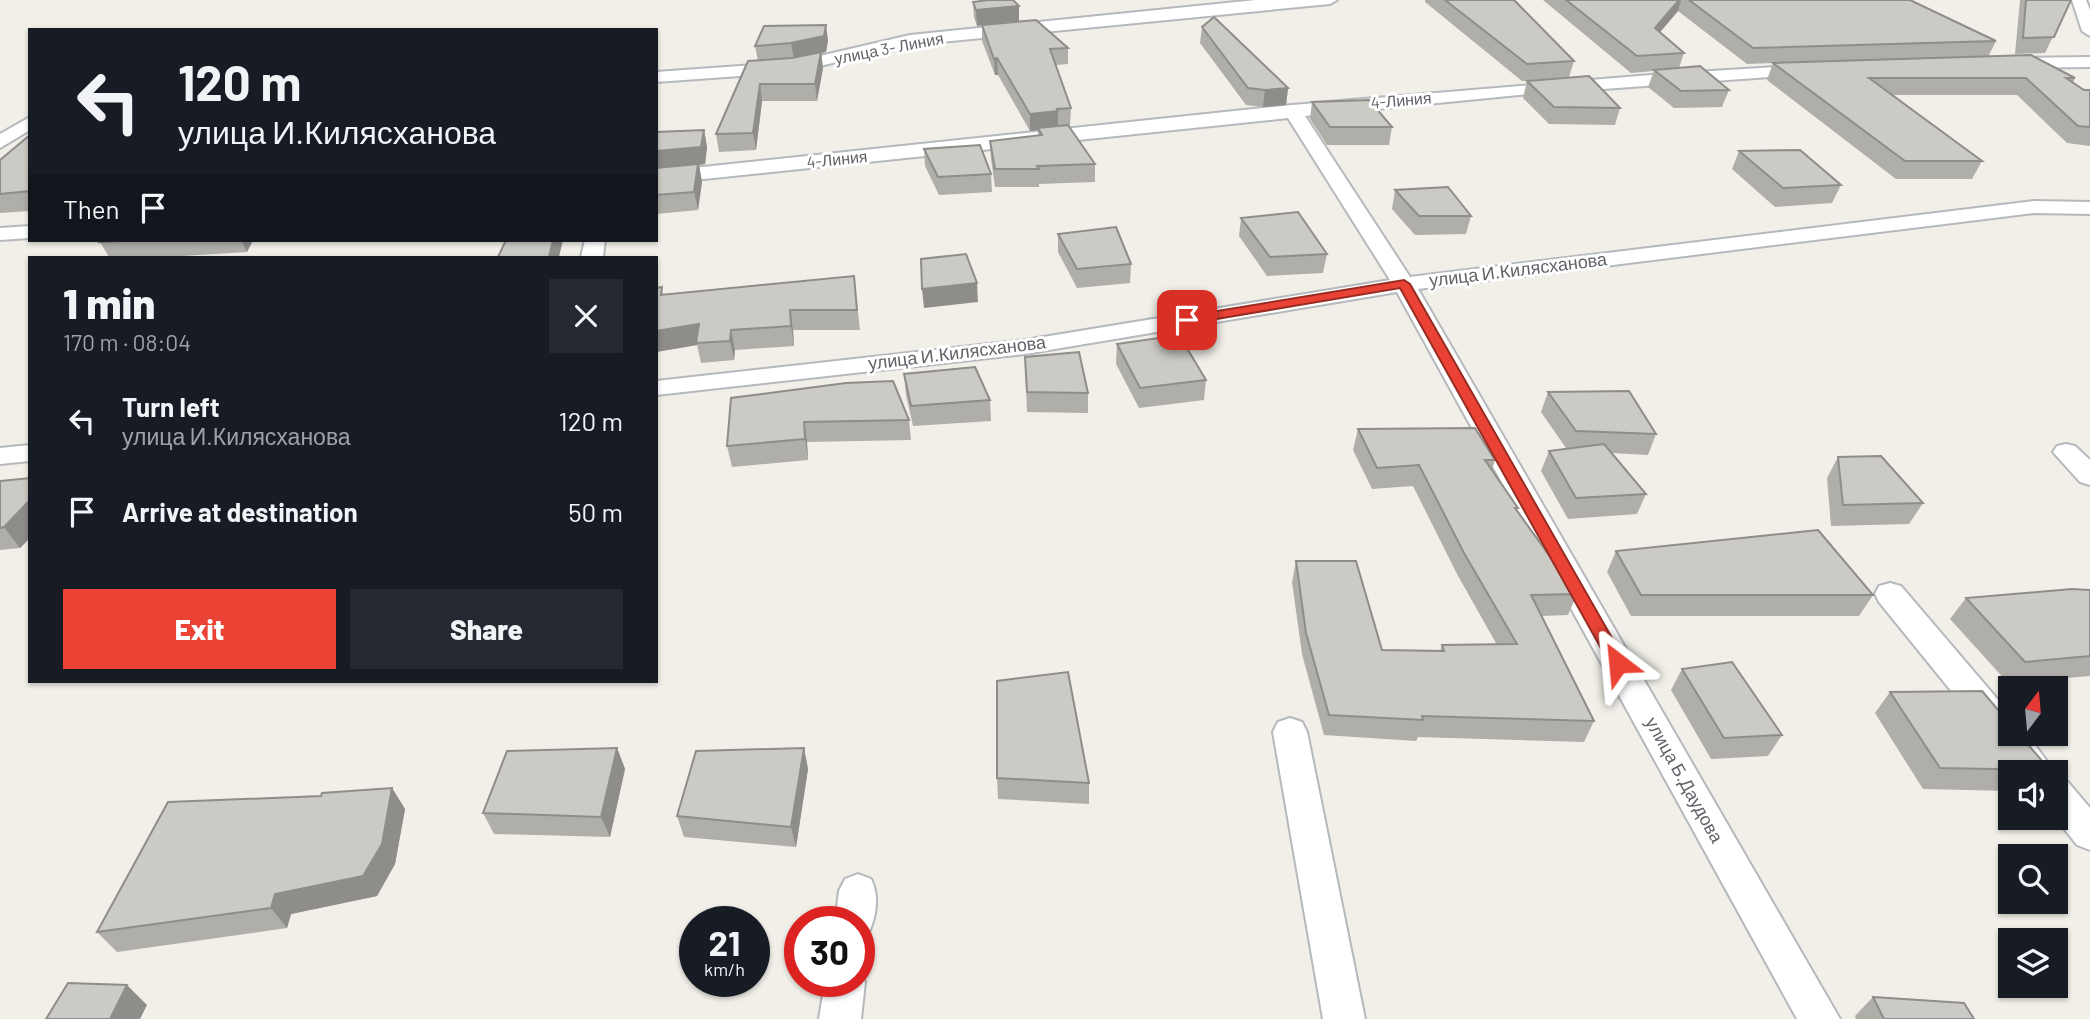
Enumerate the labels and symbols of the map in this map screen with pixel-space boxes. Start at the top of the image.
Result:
street label: улица 3- Линия [833,28,945,67]
street label: 4-Линия [1370,87,1432,112]
street label: 4-Линия [806,146,868,171]
street label: улица И.Килясханова [1428,247,1609,291]
pin [1157,290,1217,350]
street label: улица И.Килясханова [867,330,1048,374]
position arrow [1581,626,1655,700]
north arrow [1998,676,2068,746]
street label: улица Б.Даудова [1641,713,1729,847]
speed limit sign: 30 [784,906,875,997]

